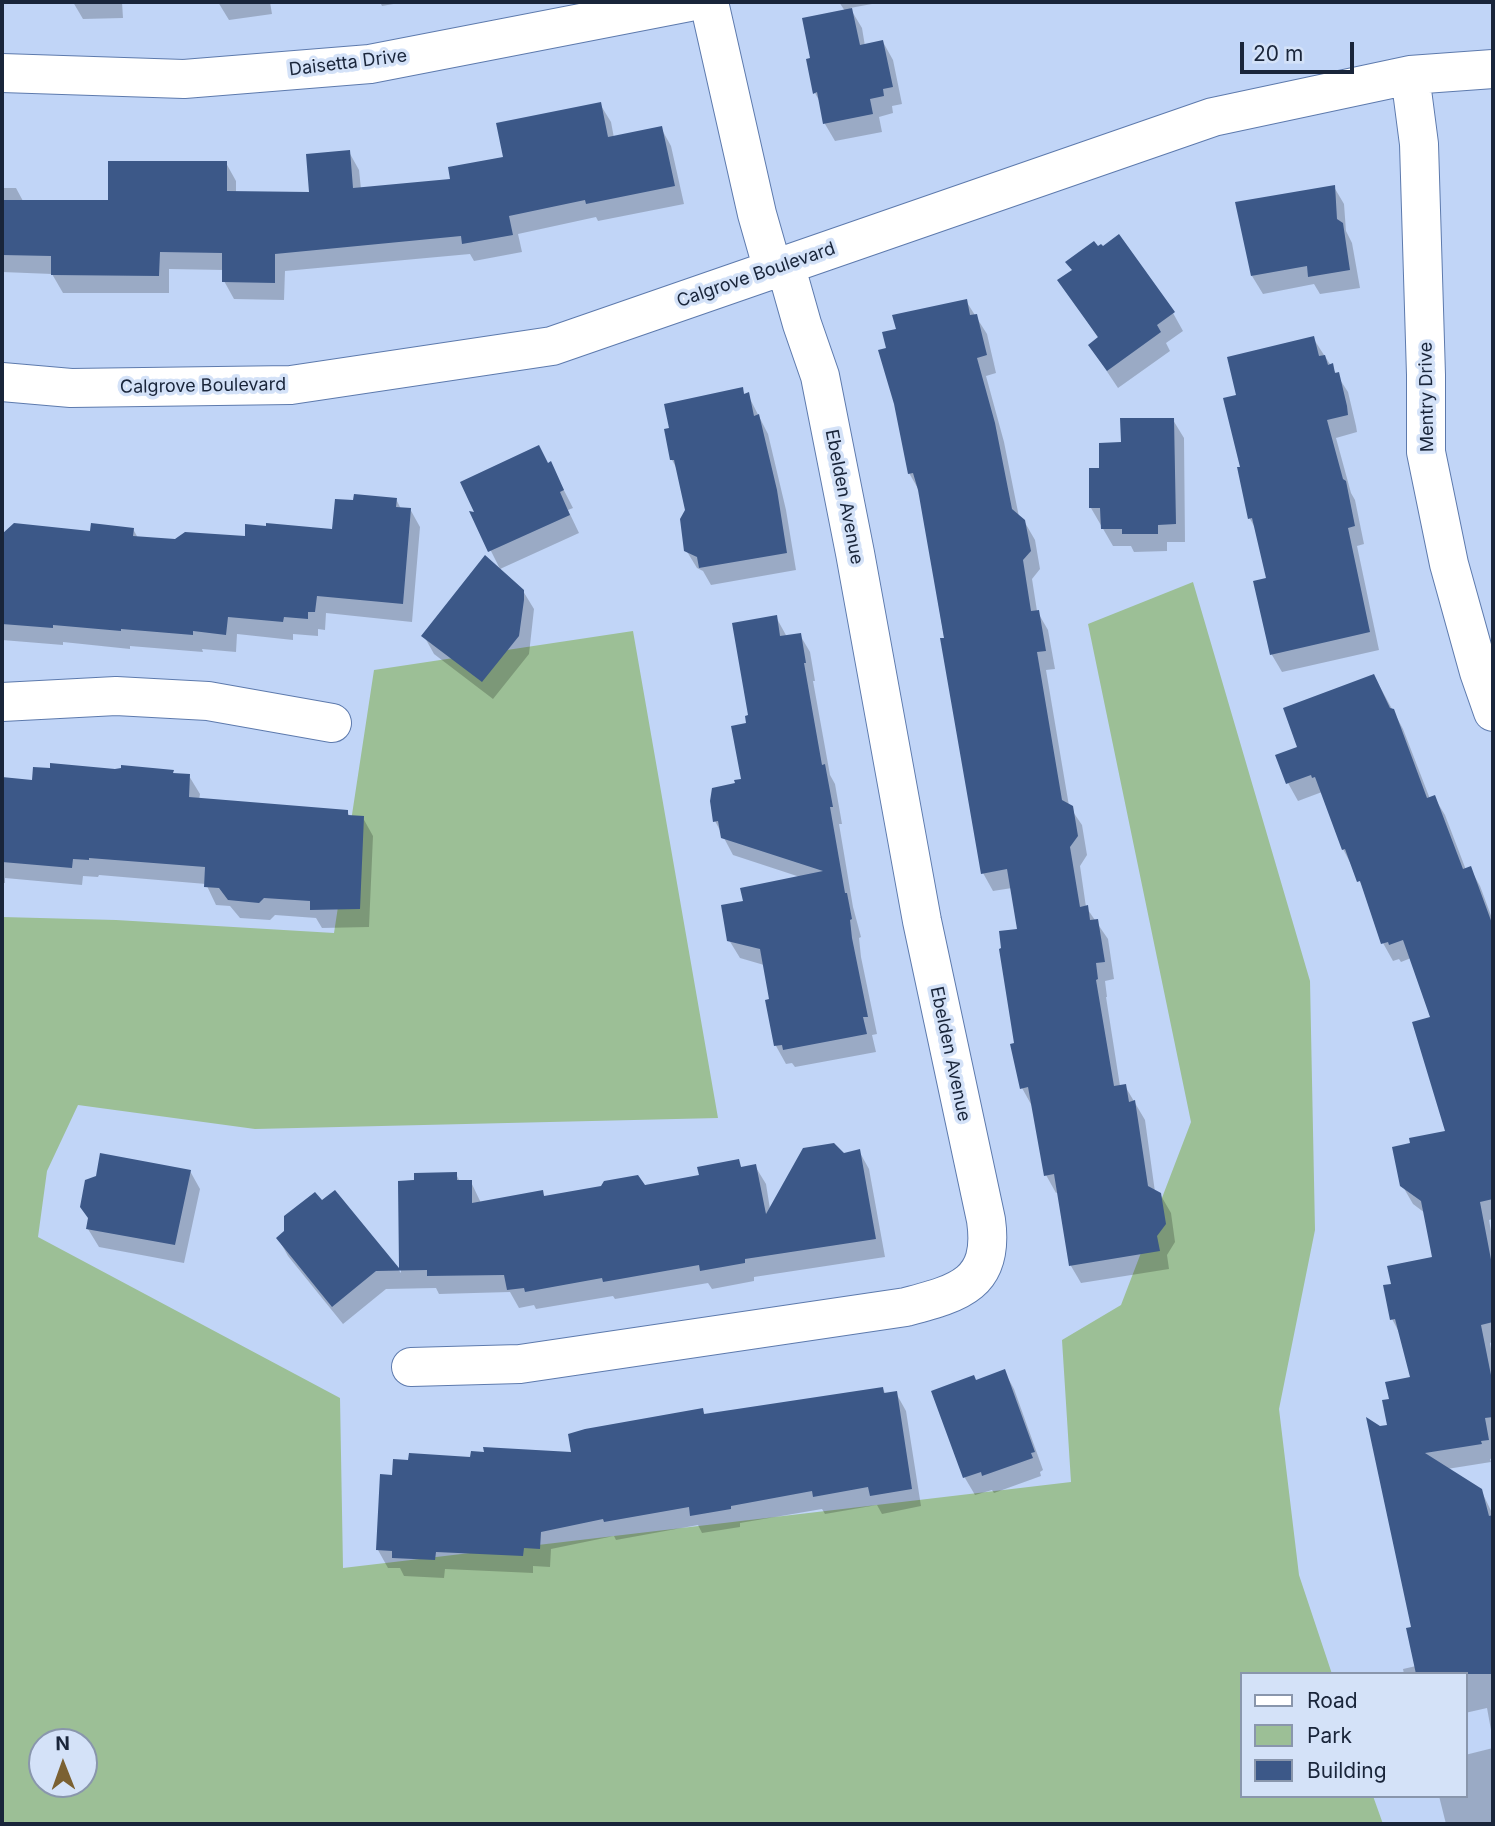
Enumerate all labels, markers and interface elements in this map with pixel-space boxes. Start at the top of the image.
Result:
scale bar [1243,28,1357,72]
text: 20 m [1253,41,1303,66]
street label: Daisetta Drive [288,45,408,81]
street label: Calgrove Boulevard [674,238,838,312]
street label: Mentry Drive [1415,342,1439,452]
street label: Calgrove Boulevard [120,374,286,398]
street label: Ebelden Avenue [820,428,868,566]
street label: Ebelden Avenue [925,985,975,1123]
legend [1240,1672,1467,1798]
text: Road [1307,1688,1358,1713]
text: Park [1307,1723,1352,1748]
north arrow [28,1728,98,1798]
text: N [55,1732,70,1755]
text: Building [1307,1758,1387,1783]

